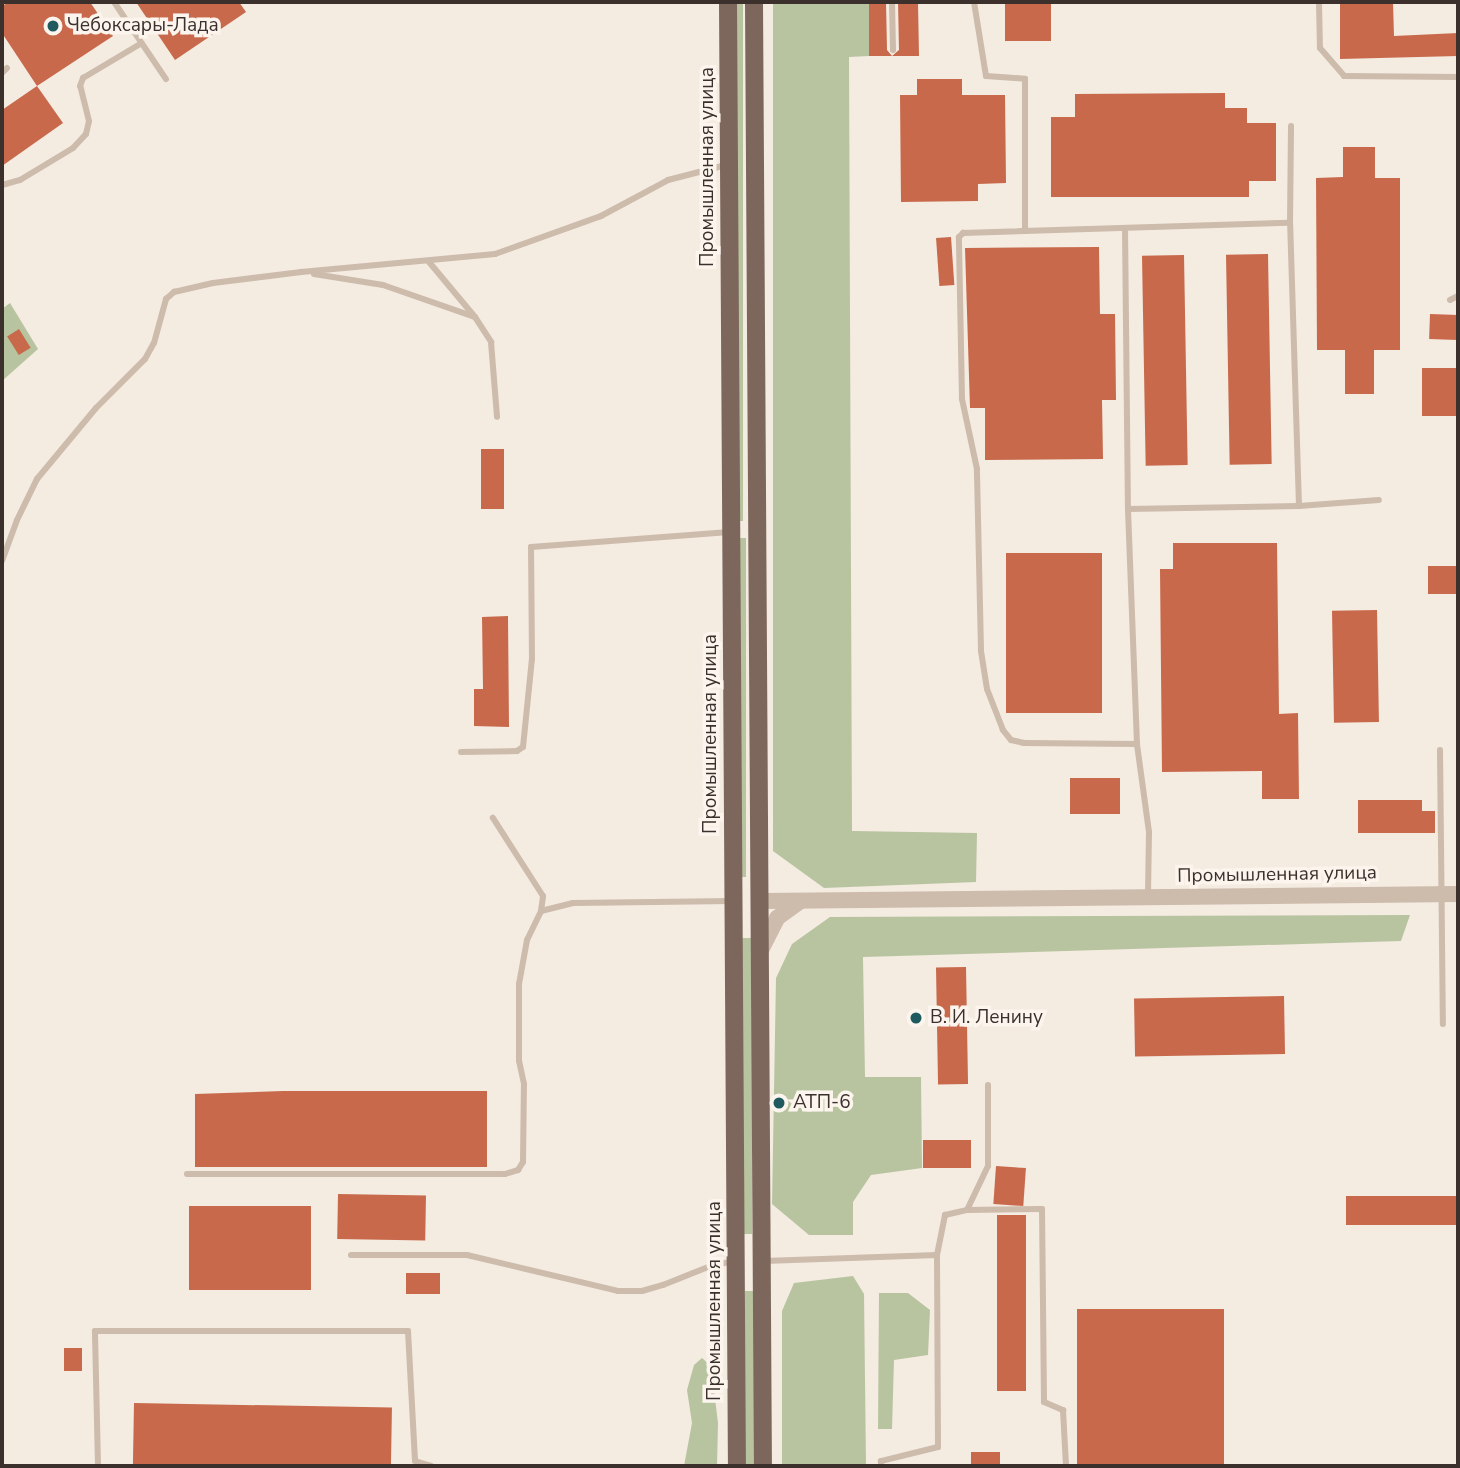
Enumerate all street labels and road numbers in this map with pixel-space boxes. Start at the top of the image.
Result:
street label: Промышленная улица [697,67,719,267]
street label: Промышленная улица [700,634,722,834]
street label: Промышленная улица [1177,862,1377,888]
street label: Промышленная улица [704,1201,726,1401]

